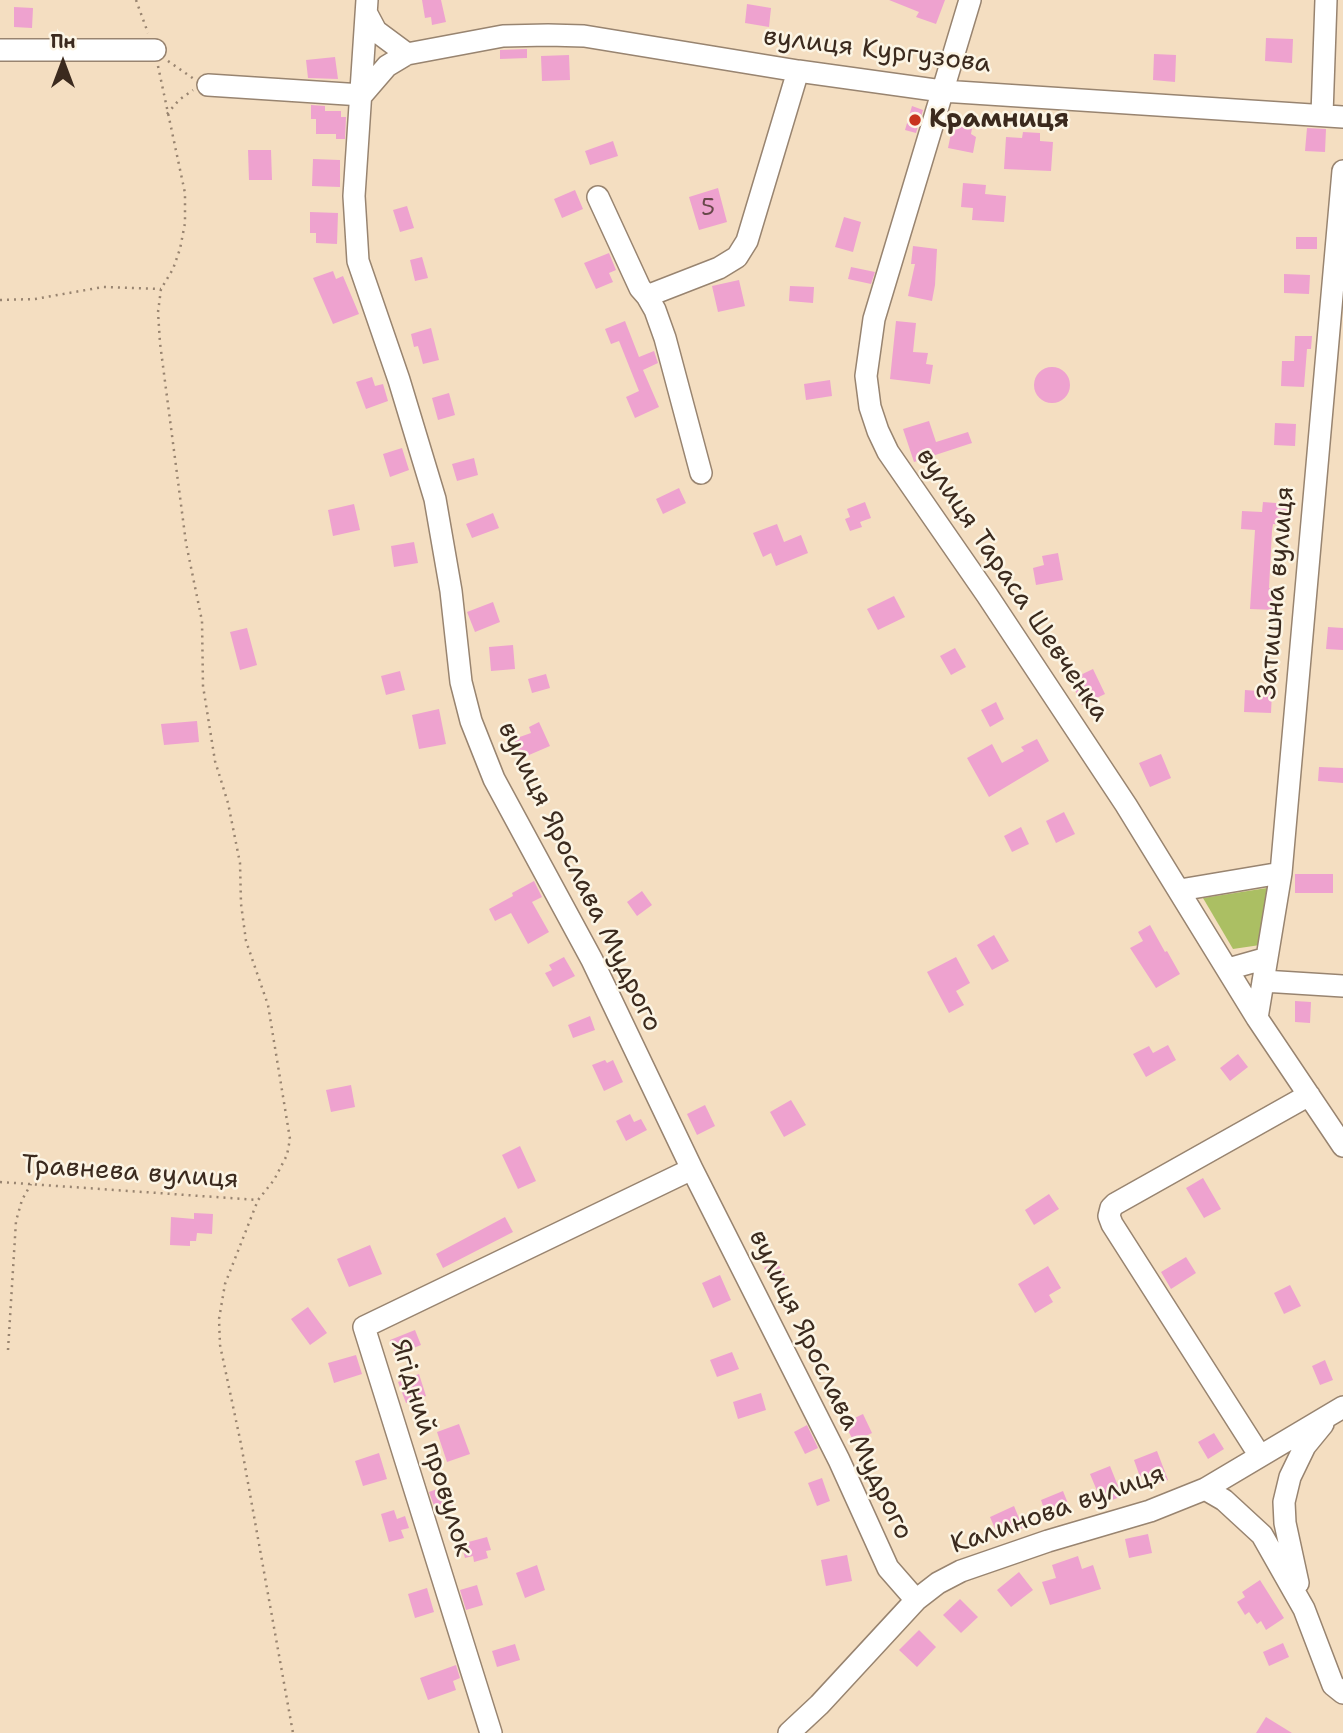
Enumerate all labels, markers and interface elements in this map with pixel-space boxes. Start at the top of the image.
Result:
street label: вулиця Кургузова [761,22,993,80]
north arrow [28,28,98,98]
text: Пн [50,29,76,54]
place label: Крамниця [929,104,1069,136]
marker: Крамниця [907,112,923,128]
house number: 5 [701,195,715,223]
street label: вулиця Тараса Шевченка [909,442,1115,728]
street label: Затишна вулиця [1252,485,1302,701]
street label: вулиця Ярослава Мудрого [490,717,668,1037]
street label: Травнева вулиця [20,1150,240,1196]
street label: вулиця Ярослава Мудрого [741,1225,919,1545]
street label: Ягідний провулок [383,1336,479,1560]
street label: Калинова вулиця [947,1459,1169,1561]

